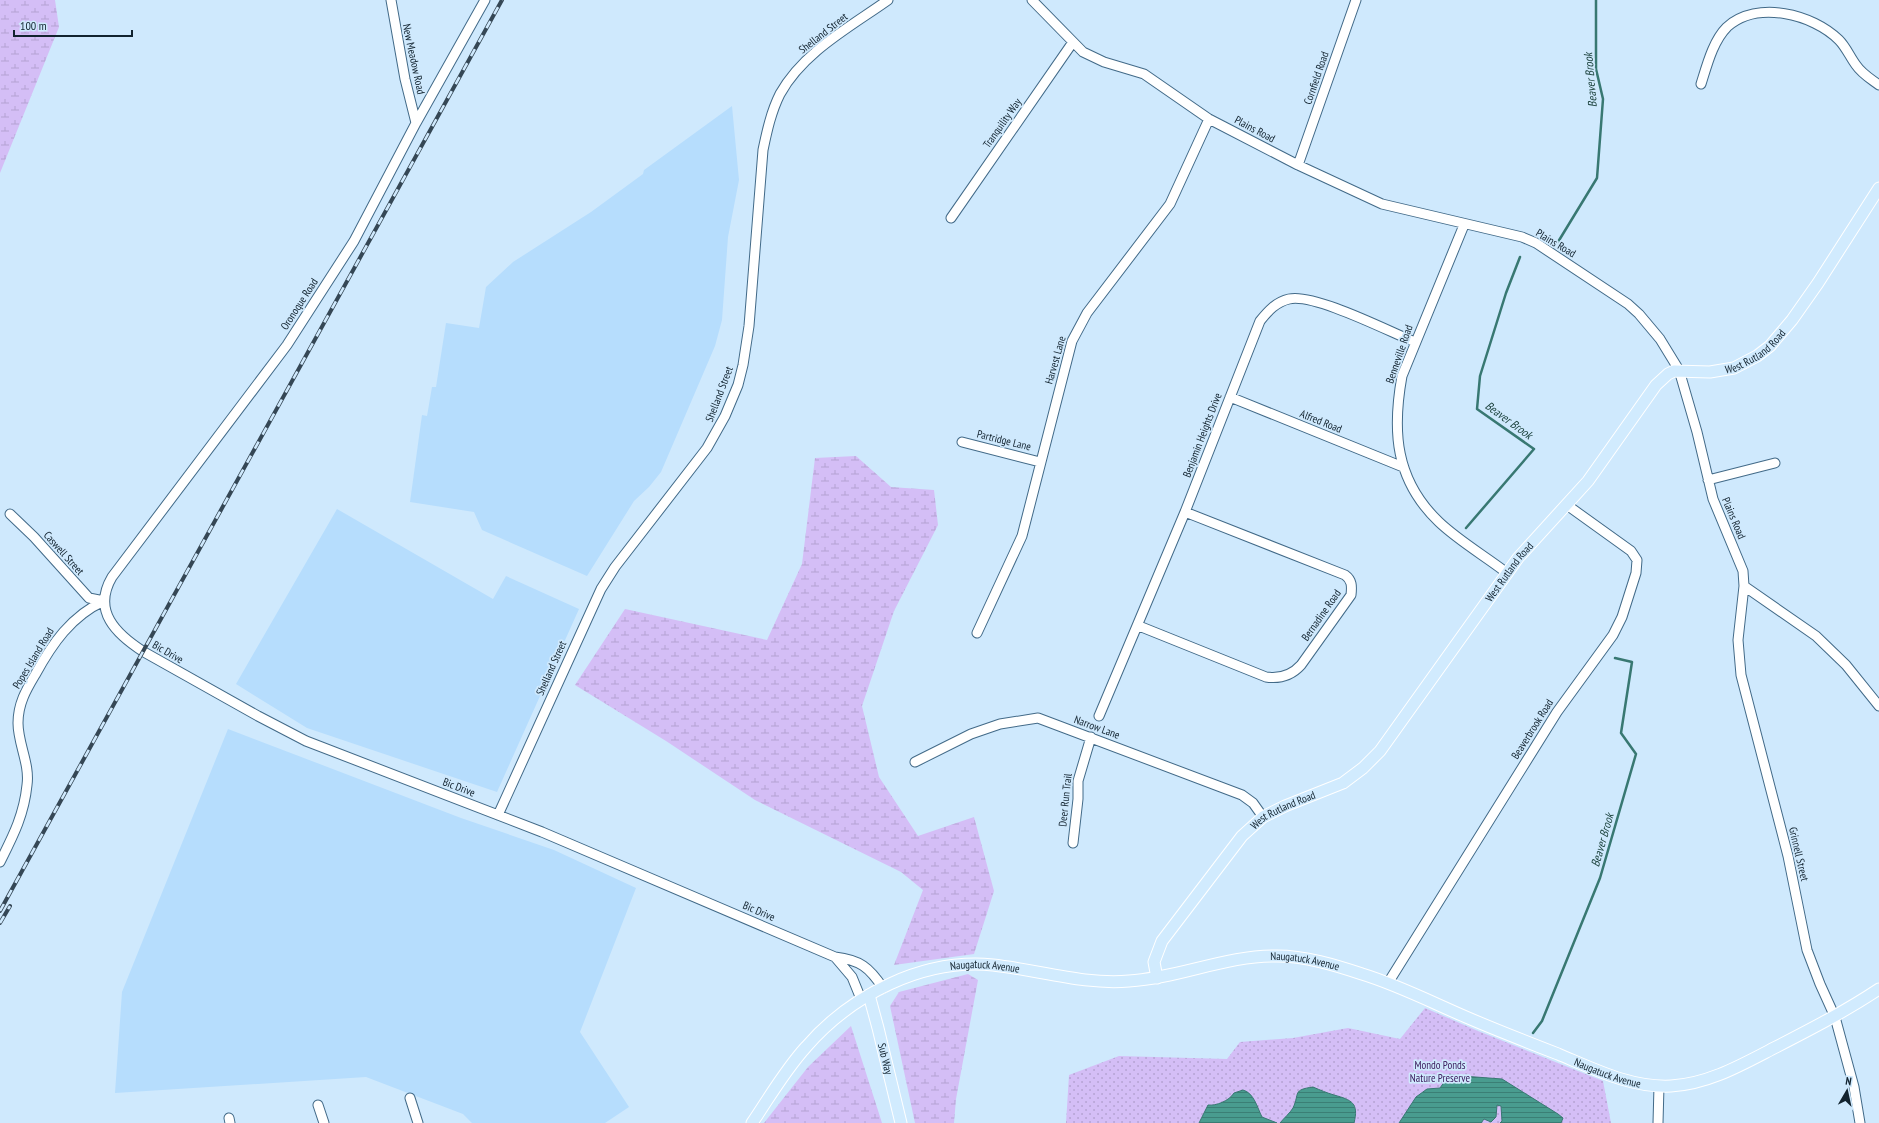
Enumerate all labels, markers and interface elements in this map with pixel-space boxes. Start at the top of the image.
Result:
street label: Shelland Street [796,10,850,56]
scale bar [14,12,132,38]
text: 100 m [20,18,47,33]
street label: New Meadow Road [400,22,428,96]
street label: Cornfield Road [1300,49,1332,106]
water label: Beaver Brook [1580,51,1600,108]
street label: Tranquility Way [980,95,1025,151]
street label: Plains Road [1232,112,1278,146]
street label: Plains Road [1534,226,1579,260]
street label: Oronoque Road [277,275,321,332]
street label: Benneville Road [1382,323,1416,385]
street label: West Rutland Road [1724,326,1788,376]
street label: Harvest Lane [1041,334,1069,386]
street label: Shelland Street [702,364,736,424]
street label: Benjamin Heights Drive [1179,390,1225,479]
water label: Beaver Brook [1482,398,1537,443]
street label: Alfred Road [1298,406,1344,436]
street label: Partridge Lane [975,427,1033,454]
street label: Plains Road [1719,495,1749,541]
street label: Caswell Street [41,528,87,578]
street label: West Rutland Road [1482,539,1536,604]
street label: Bernadine Road [1298,586,1344,643]
street label: Popes Island Road [9,625,57,691]
street label: Bic Drive [150,638,186,667]
street label: Shelland Street [533,639,569,697]
street label: Beaverbrook Road [1508,696,1556,762]
street label: Narrow Lane [1072,712,1122,742]
street label: Deer Run Trail [1055,772,1075,827]
street label: Bic Drive [441,774,478,800]
street label: West Rutland Road [1247,788,1318,832]
water label: Beaver Brook [1587,810,1617,868]
street label: Grinnell Street [1786,826,1812,882]
street label: Bic Drive [741,898,778,924]
street label: Naugatuck Avenue [1270,949,1341,974]
street label: Naugatuck Avenue [949,957,1021,976]
street label: Sub Way [875,1042,896,1077]
street label: Naugatuck Avenue [1572,1055,1643,1091]
park label: Mondo Ponds Nature Preserve [1410,1058,1471,1085]
north arrow [1827,1071,1867,1111]
text: N [1845,1074,1853,1089]

